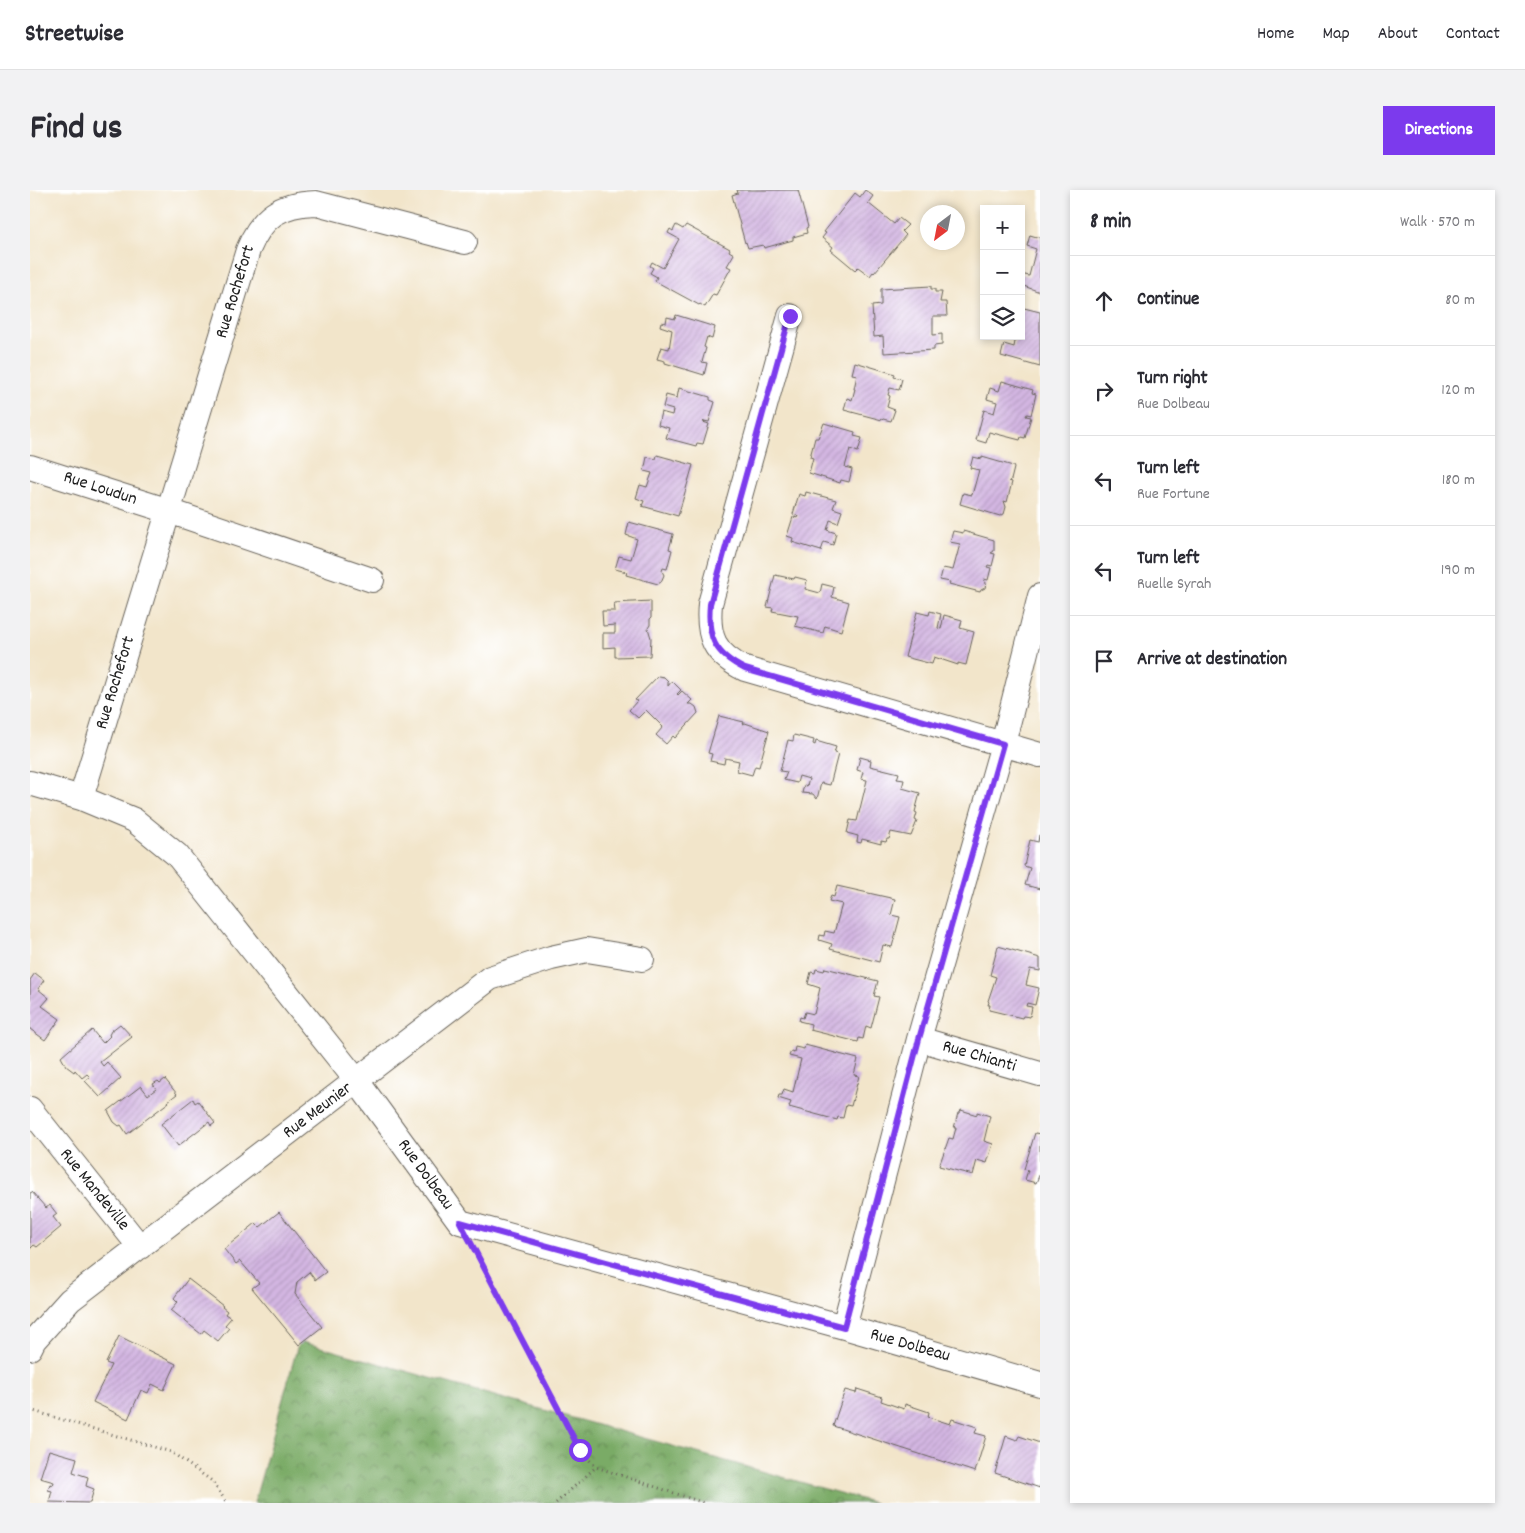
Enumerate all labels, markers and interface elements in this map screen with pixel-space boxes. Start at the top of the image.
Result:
text: Streetwise [25,18,124,52]
text: Home [1257,22,1294,47]
text: Map [1322,22,1350,47]
text: About [1378,22,1418,47]
text: Contact [1446,22,1500,47]
text: Find us [30,105,122,155]
button: Directions [1383,106,1495,155]
north arrow [920,205,965,250]
map controls [980,205,1025,340]
button: + [980,205,1025,250]
text: 8 min [1090,208,1131,238]
text: Walk · 570 m [1400,211,1475,234]
street label: Rue Rochefort [210,242,262,342]
button: − [980,250,1025,295]
icon: ahead [1090,287,1118,315]
text: Continue [1137,287,1199,314]
text: 80 m [1445,289,1475,312]
button: layers [980,295,1025,340]
route end [779,305,802,328]
text: Turn right [1137,366,1208,393]
icon: right [1090,377,1118,405]
text: 120 m [1441,379,1475,402]
text: Rue Dolbeau [1137,393,1210,416]
text: Turn left [1137,456,1200,483]
street label: Rue Loudun [60,465,140,513]
icon: left [1090,467,1118,495]
text: 180 m [1442,469,1475,492]
text: Rue Fortune [1137,483,1210,506]
text: Turn left [1137,546,1200,573]
icon: left [1090,557,1118,585]
text: 190 m [1441,559,1475,582]
text: Ruelle Syrah [1137,573,1211,596]
street label: Rue Rochefort [90,633,142,733]
icon: arrive [1090,647,1118,675]
text: Arrive at destination [1137,647,1287,674]
street label: Rue Chianti [939,1035,1019,1079]
street label: Rue Meunier [278,1076,358,1145]
street label: Rue Dolbeau [391,1134,459,1216]
street label: Rue Mandeville [53,1143,135,1237]
street label: Rue Dolbeau [867,1323,953,1369]
route start [569,1439,592,1462]

